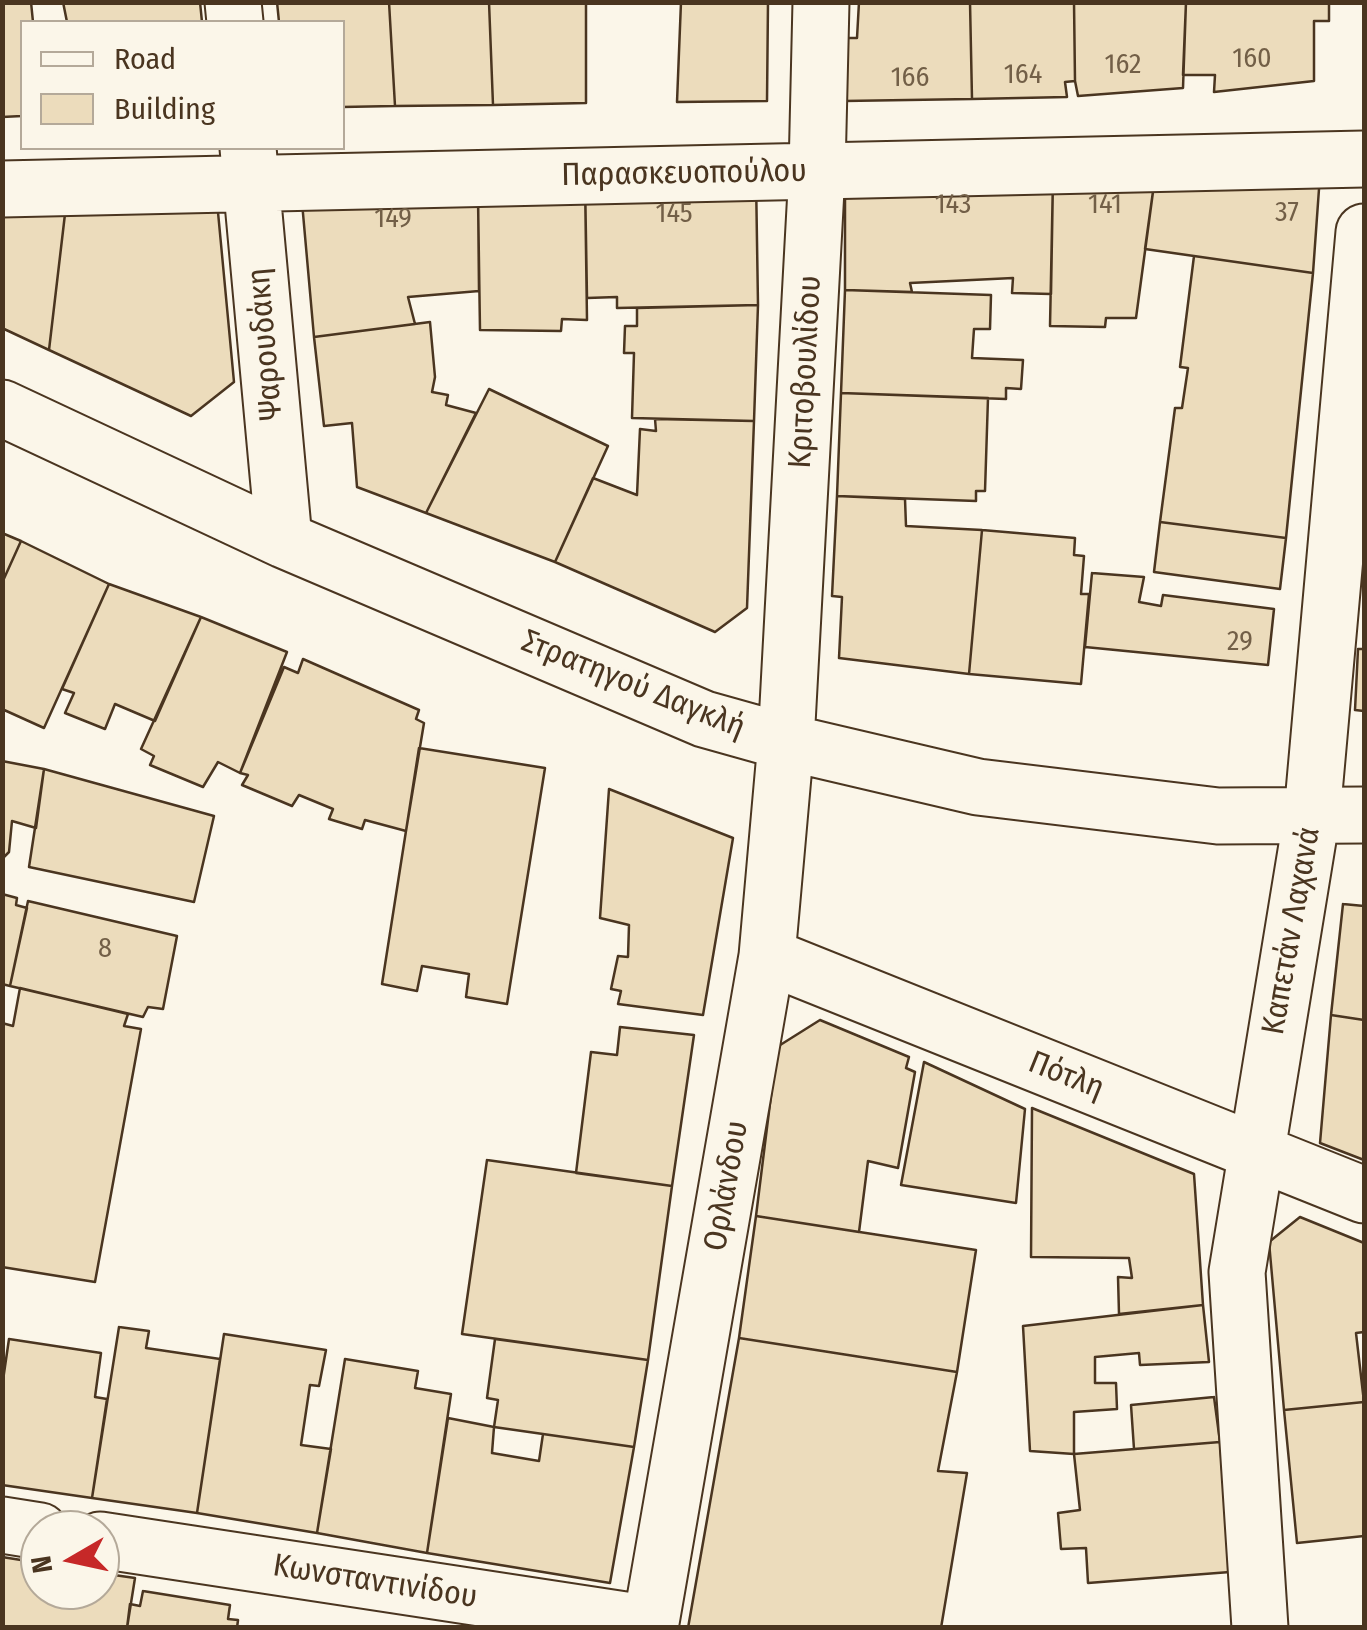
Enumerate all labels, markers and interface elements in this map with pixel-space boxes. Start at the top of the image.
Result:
legend [20,20,345,150]
text: Road [114,41,176,77]
house number: 160 [1232,42,1272,76]
house number: 162 [1105,48,1141,82]
house number: 164 [1004,58,1042,92]
house number: 166 [891,61,929,95]
text: Building [114,91,215,127]
street label: Παρασκευοπούλου [561,153,807,195]
house number: 143 [935,188,971,222]
house number: 141 [1088,188,1122,222]
house number: 37 [1275,196,1299,230]
house number: 145 [655,197,693,231]
house number: 149 [374,202,412,236]
street label: Ψαρουδάκη [240,266,292,422]
street label: Κριτοβουλίδου [782,275,830,469]
street label: Στρατηγού Δαγκλή [516,623,750,747]
house number: 29 [1227,625,1253,659]
street label: Καπετάν Λαχανά [1255,824,1329,1038]
house number: 8 [98,932,112,966]
street label: Πότλη [1023,1044,1109,1108]
street label: Ορλάνδου [697,1118,757,1254]
north arrow [20,1510,120,1610]
street label: Κωνσταντινίδου [270,1547,480,1617]
text: N [24,1554,59,1575]

